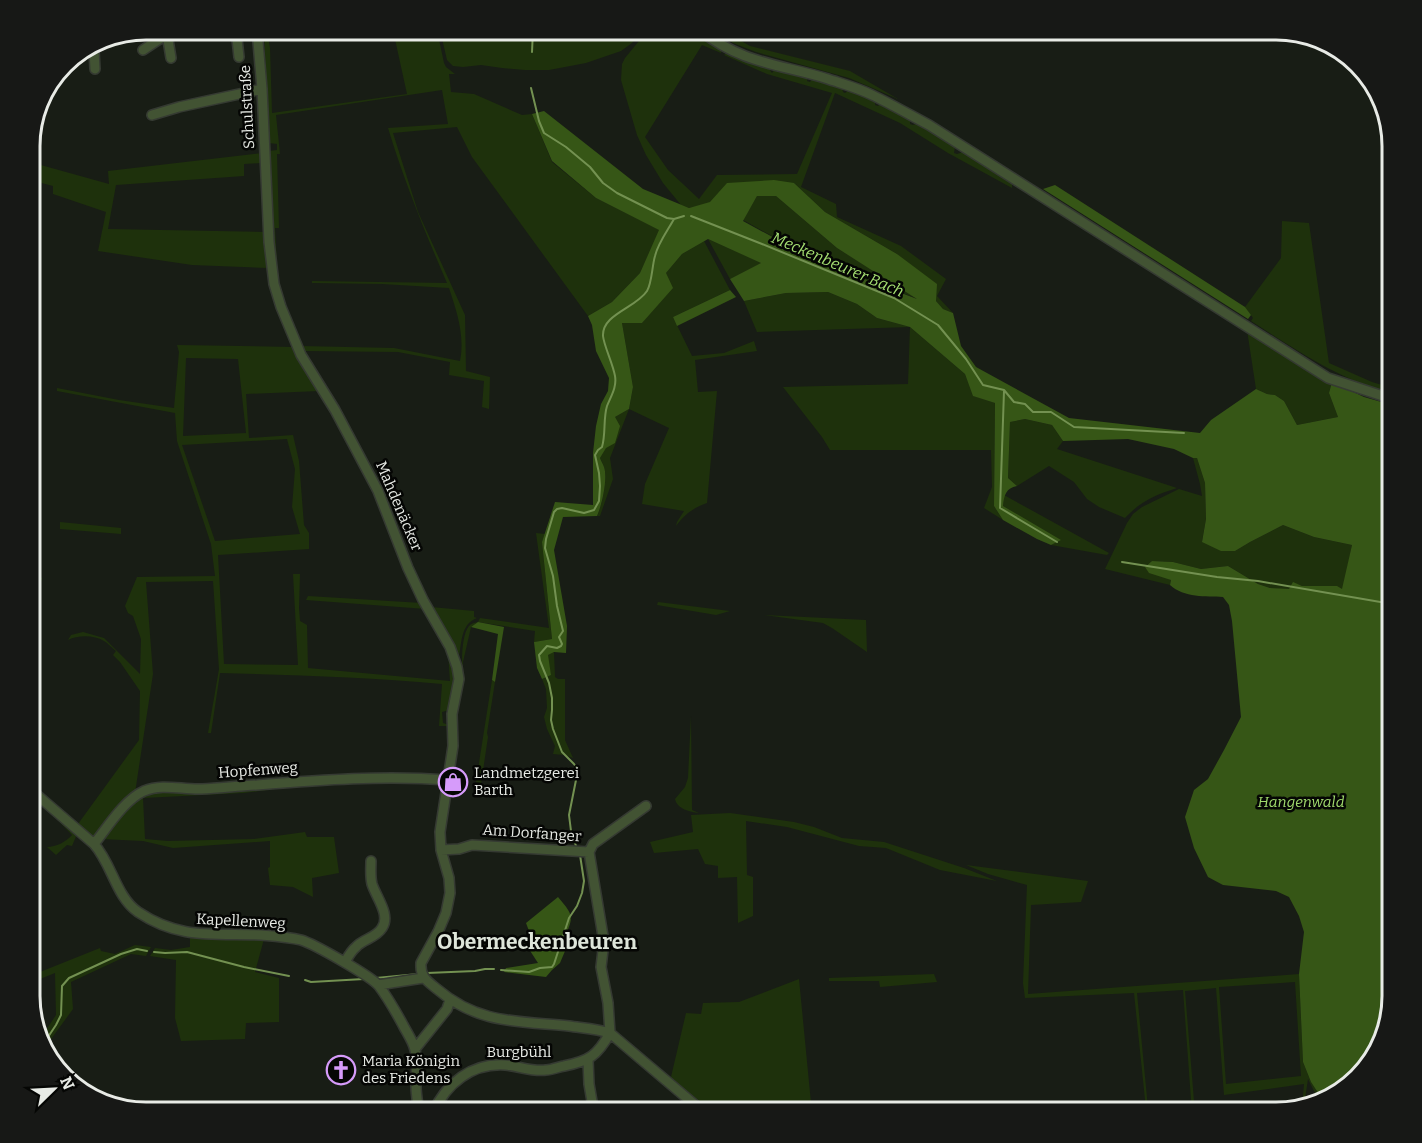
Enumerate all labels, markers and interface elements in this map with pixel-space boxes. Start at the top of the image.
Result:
street label: Schulstraße [236,65,258,149]
water label: Meckenbeurer Bach [769,228,907,301]
street label: Mahdenäcker [372,458,426,554]
street label: Hopfenweg [217,758,299,782]
place label: Landmetzgerei Barth [474,764,580,799]
shop icon: Landmetzgerei Barth [437,766,469,798]
park label: Hangenwald [1258,793,1345,811]
street label: Am Dorfanger [482,821,582,845]
street label: Kapellenweg [196,910,286,932]
district label: Obermeckenbeuren [437,929,637,955]
street label: Burgbühl [487,1043,551,1061]
place label: Maria Königin des Friedens [362,1052,460,1087]
church icon: Maria Königin des Friedens [325,1054,357,1086]
north arrow [24,1059,84,1119]
text: N [56,1074,78,1093]

